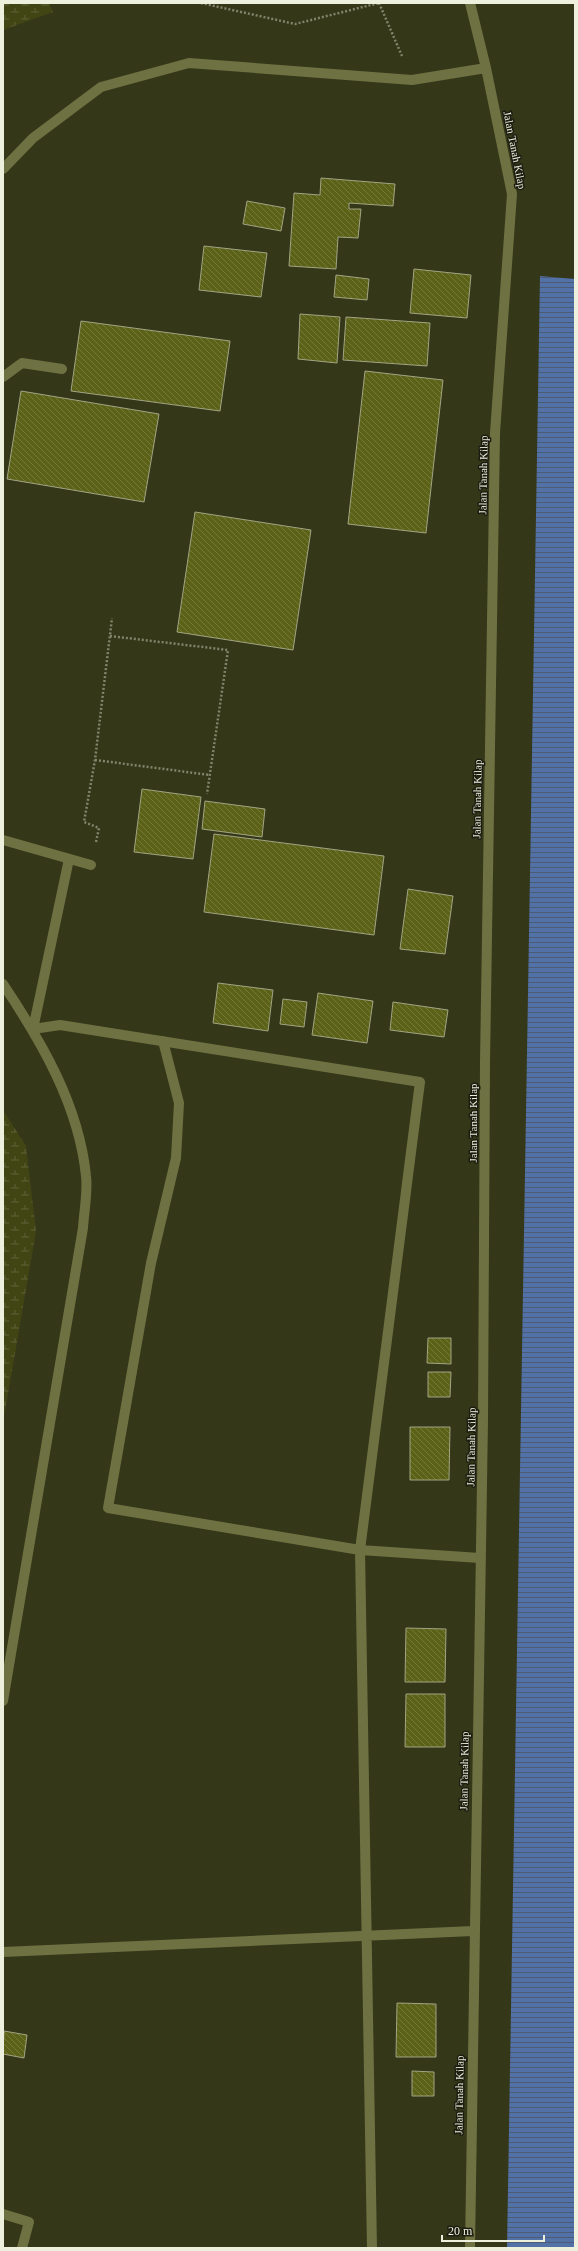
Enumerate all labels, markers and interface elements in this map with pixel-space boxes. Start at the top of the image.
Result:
street label: Jalan Tanah Kilap [502,110,529,190]
street label: Jalan Tanah Kilap [476,435,490,515]
street label: Jalan Tanah Kilap [470,759,484,839]
street label: Jalan Tanah Kilap [467,1083,479,1163]
street label: Jalan Tanah Kilap [464,1407,478,1487]
street label: Jalan Tanah Kilap [457,1731,471,1811]
street label: Jalan Tanah Kilap [452,2055,466,2135]
scale bar [442,2217,544,2243]
text: 20 m [448,2224,473,2238]

